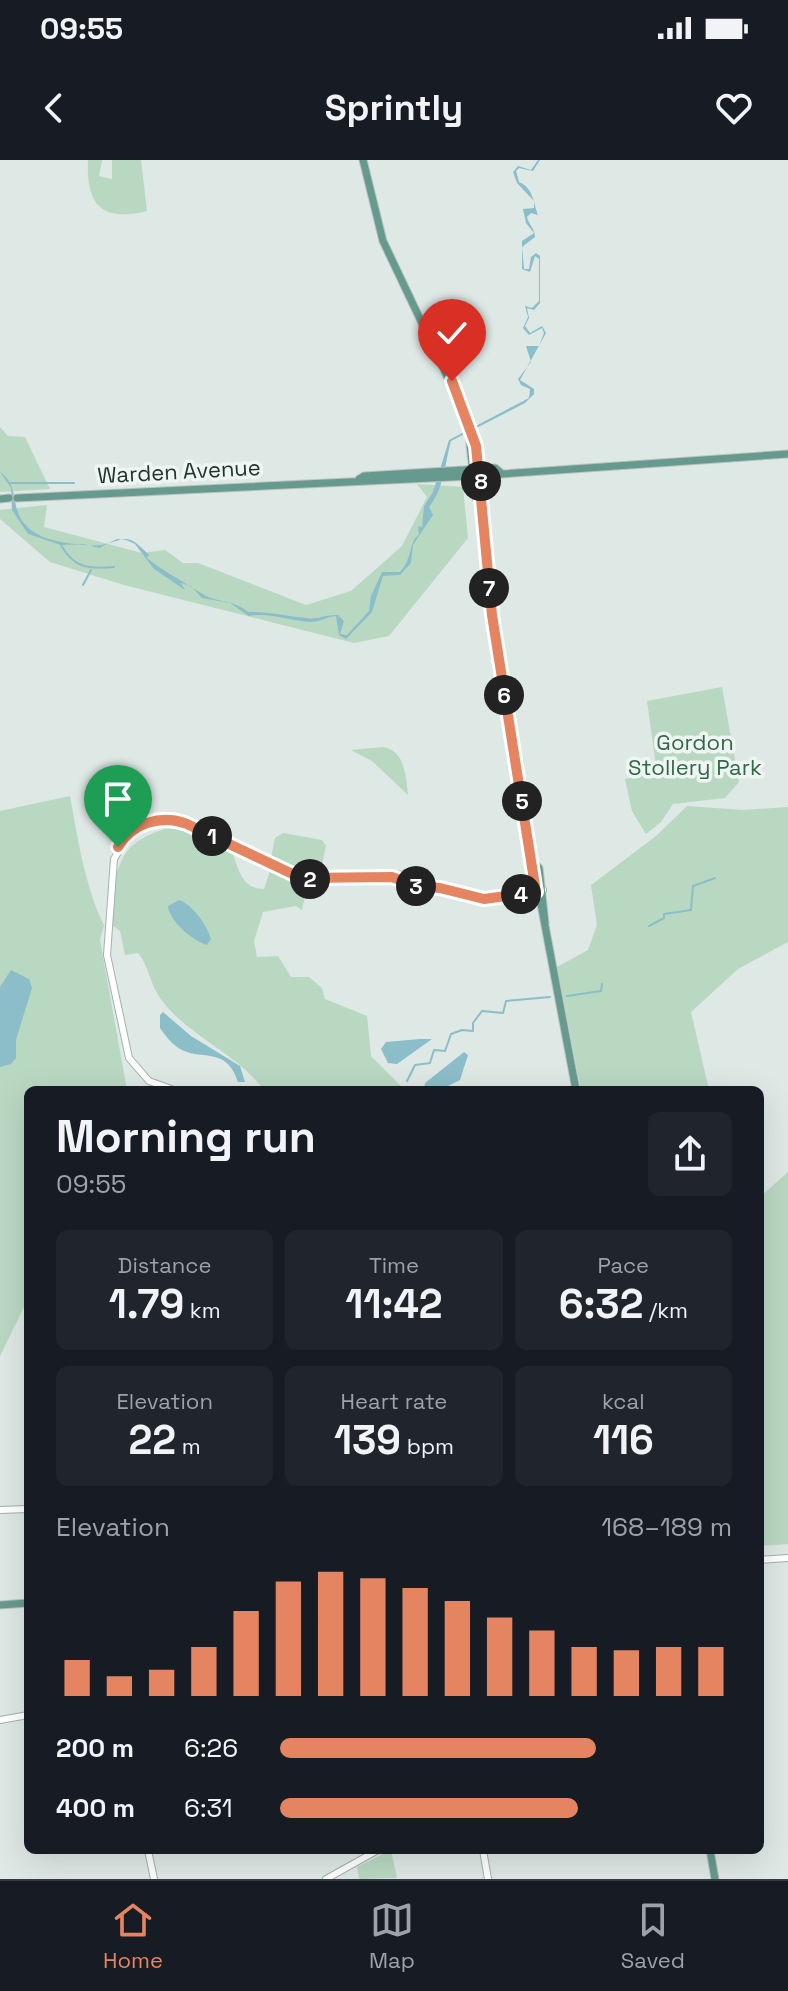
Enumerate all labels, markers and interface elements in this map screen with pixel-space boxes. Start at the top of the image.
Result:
text: 09:55 [40,9,123,48]
text: Sprintly [325,85,463,131]
icon: back [32,86,76,130]
icon: heart [712,86,756,130]
pin [418,299,486,381]
icon: check [430,311,474,355]
street label: Warden Avenue [97,453,261,489]
pin: 8 [461,461,501,501]
text: 8 [474,467,488,495]
pin: 7 [469,568,509,608]
text: 7 [483,574,495,602]
pin: 6 [484,675,524,715]
text: 6 [497,681,511,709]
park label: Gordon Stollery Park [628,728,762,781]
pin [84,765,152,847]
icon: arrive [96,777,140,821]
pin: 5 [502,781,542,821]
text: 5 [515,787,529,815]
pin: 1 [192,816,232,856]
text: 1 [207,822,217,850]
pin: 2 [290,859,330,899]
text: 2 [303,865,317,893]
pin: 3 [396,866,436,906]
text: 3 [409,872,423,900]
pin: 4 [501,874,541,914]
text: 4 [514,880,528,908]
text: Morning run [56,1109,316,1165]
button: share [648,1112,732,1196]
text: 09:55 [56,1167,126,1201]
text: Distance [118,1251,212,1279]
text: Time [369,1251,419,1279]
text: Pace [598,1251,649,1279]
text: 1.79 [109,1279,184,1330]
text: 11:42 [345,1279,443,1330]
text: 6:32 [559,1279,643,1330]
text: km [184,1296,221,1324]
text: /km [643,1296,688,1324]
text: Elevation [116,1387,213,1415]
text: Heart rate [341,1387,447,1415]
text: kcal [602,1387,645,1415]
text: 22 [129,1415,176,1466]
text: 139 [334,1415,401,1466]
text: 116 [593,1415,654,1466]
text: m [176,1432,201,1460]
text: bpm [401,1432,454,1460]
text: Elevation [56,1510,170,1544]
text: 168–189 m [601,1510,732,1544]
text: 200 m [56,1731,134,1765]
text: 6:26 [184,1731,238,1765]
text: 400 m [56,1791,135,1825]
text: 6:31 [184,1791,233,1825]
tab: Home [103,1898,163,1974]
tab: Map [369,1898,415,1974]
tab: Saved [621,1898,685,1974]

